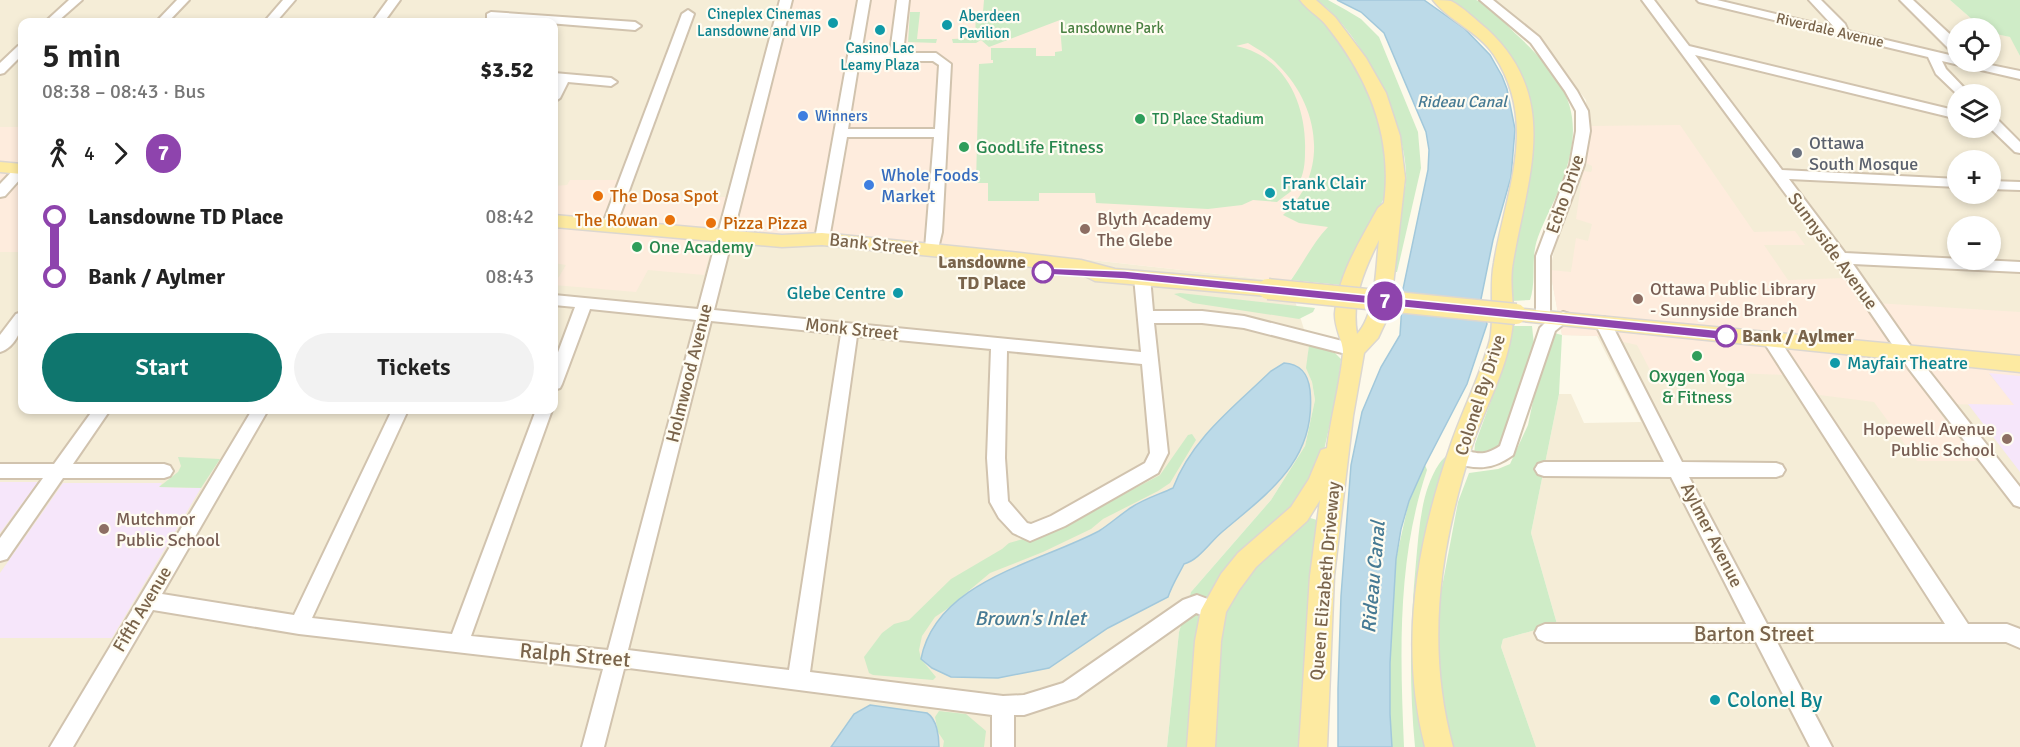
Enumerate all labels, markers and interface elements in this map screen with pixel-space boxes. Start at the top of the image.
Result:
place label: Cineplex Cinemas Lansdowne and VIP [697,5,821,40]
place label: Aberdeen Pavilion [959,7,1020,42]
street label: Riverdale Avenue [1774,9,1886,51]
marker: Cineplex Cinemas Lansdowne and VIP [826,16,840,30]
marker: Aberdeen Pavilion [940,18,954,32]
map controls [1947,18,2001,270]
button: locate [1947,18,2001,72]
park label: Lansdowne Park [1060,19,1165,37]
marker: Casino Lac Leamy Plaza [873,23,887,37]
text: 5 min [42,36,121,77]
place label: Casino Lac Leamy Plaza [840,39,920,74]
text: $3.52 [480,56,534,83]
text: 08:38 – 08:43 · Bus [42,79,205,104]
button: layers [1947,84,2001,138]
water label: Rideau Canal [1417,92,1508,112]
place label: Winners [815,107,868,125]
marker: Winners [796,109,810,123]
place label: TD Place Stadium [1152,110,1264,128]
marker: TD Place Stadium [1133,112,1147,126]
place label: Ottawa South Mosque [1809,132,1918,175]
place label: GoodLife Fitness [976,136,1104,158]
icon: walk [42,137,75,170]
icon: forward [104,137,137,170]
text: 7 [158,140,169,166]
marker: GoodLife Fitness [957,140,971,154]
text: 4 [84,141,95,166]
marker: Ottawa South Mosque [1790,146,1804,160]
button: + [1947,150,2001,204]
street label: Echo Drive [1541,152,1589,236]
place label: Whole Foods Market [881,164,979,207]
place label: Frank Clair statue [1282,172,1367,215]
marker: Whole Foods Market [862,178,876,192]
place label: The Dosa Spot [610,185,719,207]
marker: Frank Clair statue [1263,186,1277,200]
street label: Sunnyside Avenue [1783,188,1883,314]
marker: The Dosa Spot [591,189,605,203]
text: Lansdowne TD Place [88,203,283,230]
text: 08:42 [485,204,534,229]
place label: Blyth Academy The Glebe [1097,208,1212,251]
place label: The Rowan [575,209,658,231]
place label: Pizza Pizza [723,212,808,234]
marker: The Rowan [663,213,677,227]
marker: Pizza Pizza [704,216,718,230]
button: − [1947,216,2001,270]
marker: Blyth Academy The Glebe [1078,222,1092,236]
street label: Bank Street [828,228,920,260]
place label: One Academy [649,236,754,258]
marker: One Academy [630,240,644,254]
place label: Lansdowne TD Place [938,251,1026,294]
marker: Lansdowne TD Place [1032,261,1054,283]
text: Bank / Aylmer [88,263,225,290]
text: 08:43 [485,264,534,289]
place label: Ottawa Public Library - Sunnyside Branch [1650,278,1816,321]
place label: Glebe Centre [787,282,886,304]
line badge: 7 [1366,282,1404,320]
marker: Glebe Centre [891,286,905,300]
text: 7 [1379,288,1391,314]
marker: Ottawa Public Library - Sunnyside Branch [1631,292,1645,306]
street label: Holmwood Avenue [661,301,717,445]
street label: Monk Street [804,313,900,345]
marker: Bank / Aylmer [1715,325,1737,347]
place label: Bank / Aylmer [1742,325,1855,347]
street label: Colonel By Drive [1450,332,1510,458]
button: Start [42,333,282,402]
button: Tickets [294,333,534,402]
marker: Oxygen Yoga & Fitness [1690,349,1704,363]
place label: Mayfair Theatre [1847,352,1968,374]
marker: Mayfair Theatre [1828,356,1842,370]
place label: Oxygen Yoga & Fitness [1649,365,1745,408]
place label: Hopewell Avenue Public School [1863,418,1995,461]
marker: Hopewell Avenue Public School [2000,432,2014,446]
street label: Aylmer Avenue [1676,479,1748,591]
street label: Queen Elizabeth Driveway [1305,480,1345,681]
place label: Mutchmor Public School [116,508,220,551]
water label: Rideau Canal [1356,518,1391,634]
marker: Mutchmor Public School [97,522,111,536]
street label: Fifth Avenue [108,562,176,656]
water label: Brown's Inlet [974,606,1088,631]
street label: Barton Street [1694,621,1814,647]
street label: Ralph Street [518,637,632,673]
place label: Colonel By [1727,687,1822,713]
marker: Colonel By [1708,693,1722,707]

